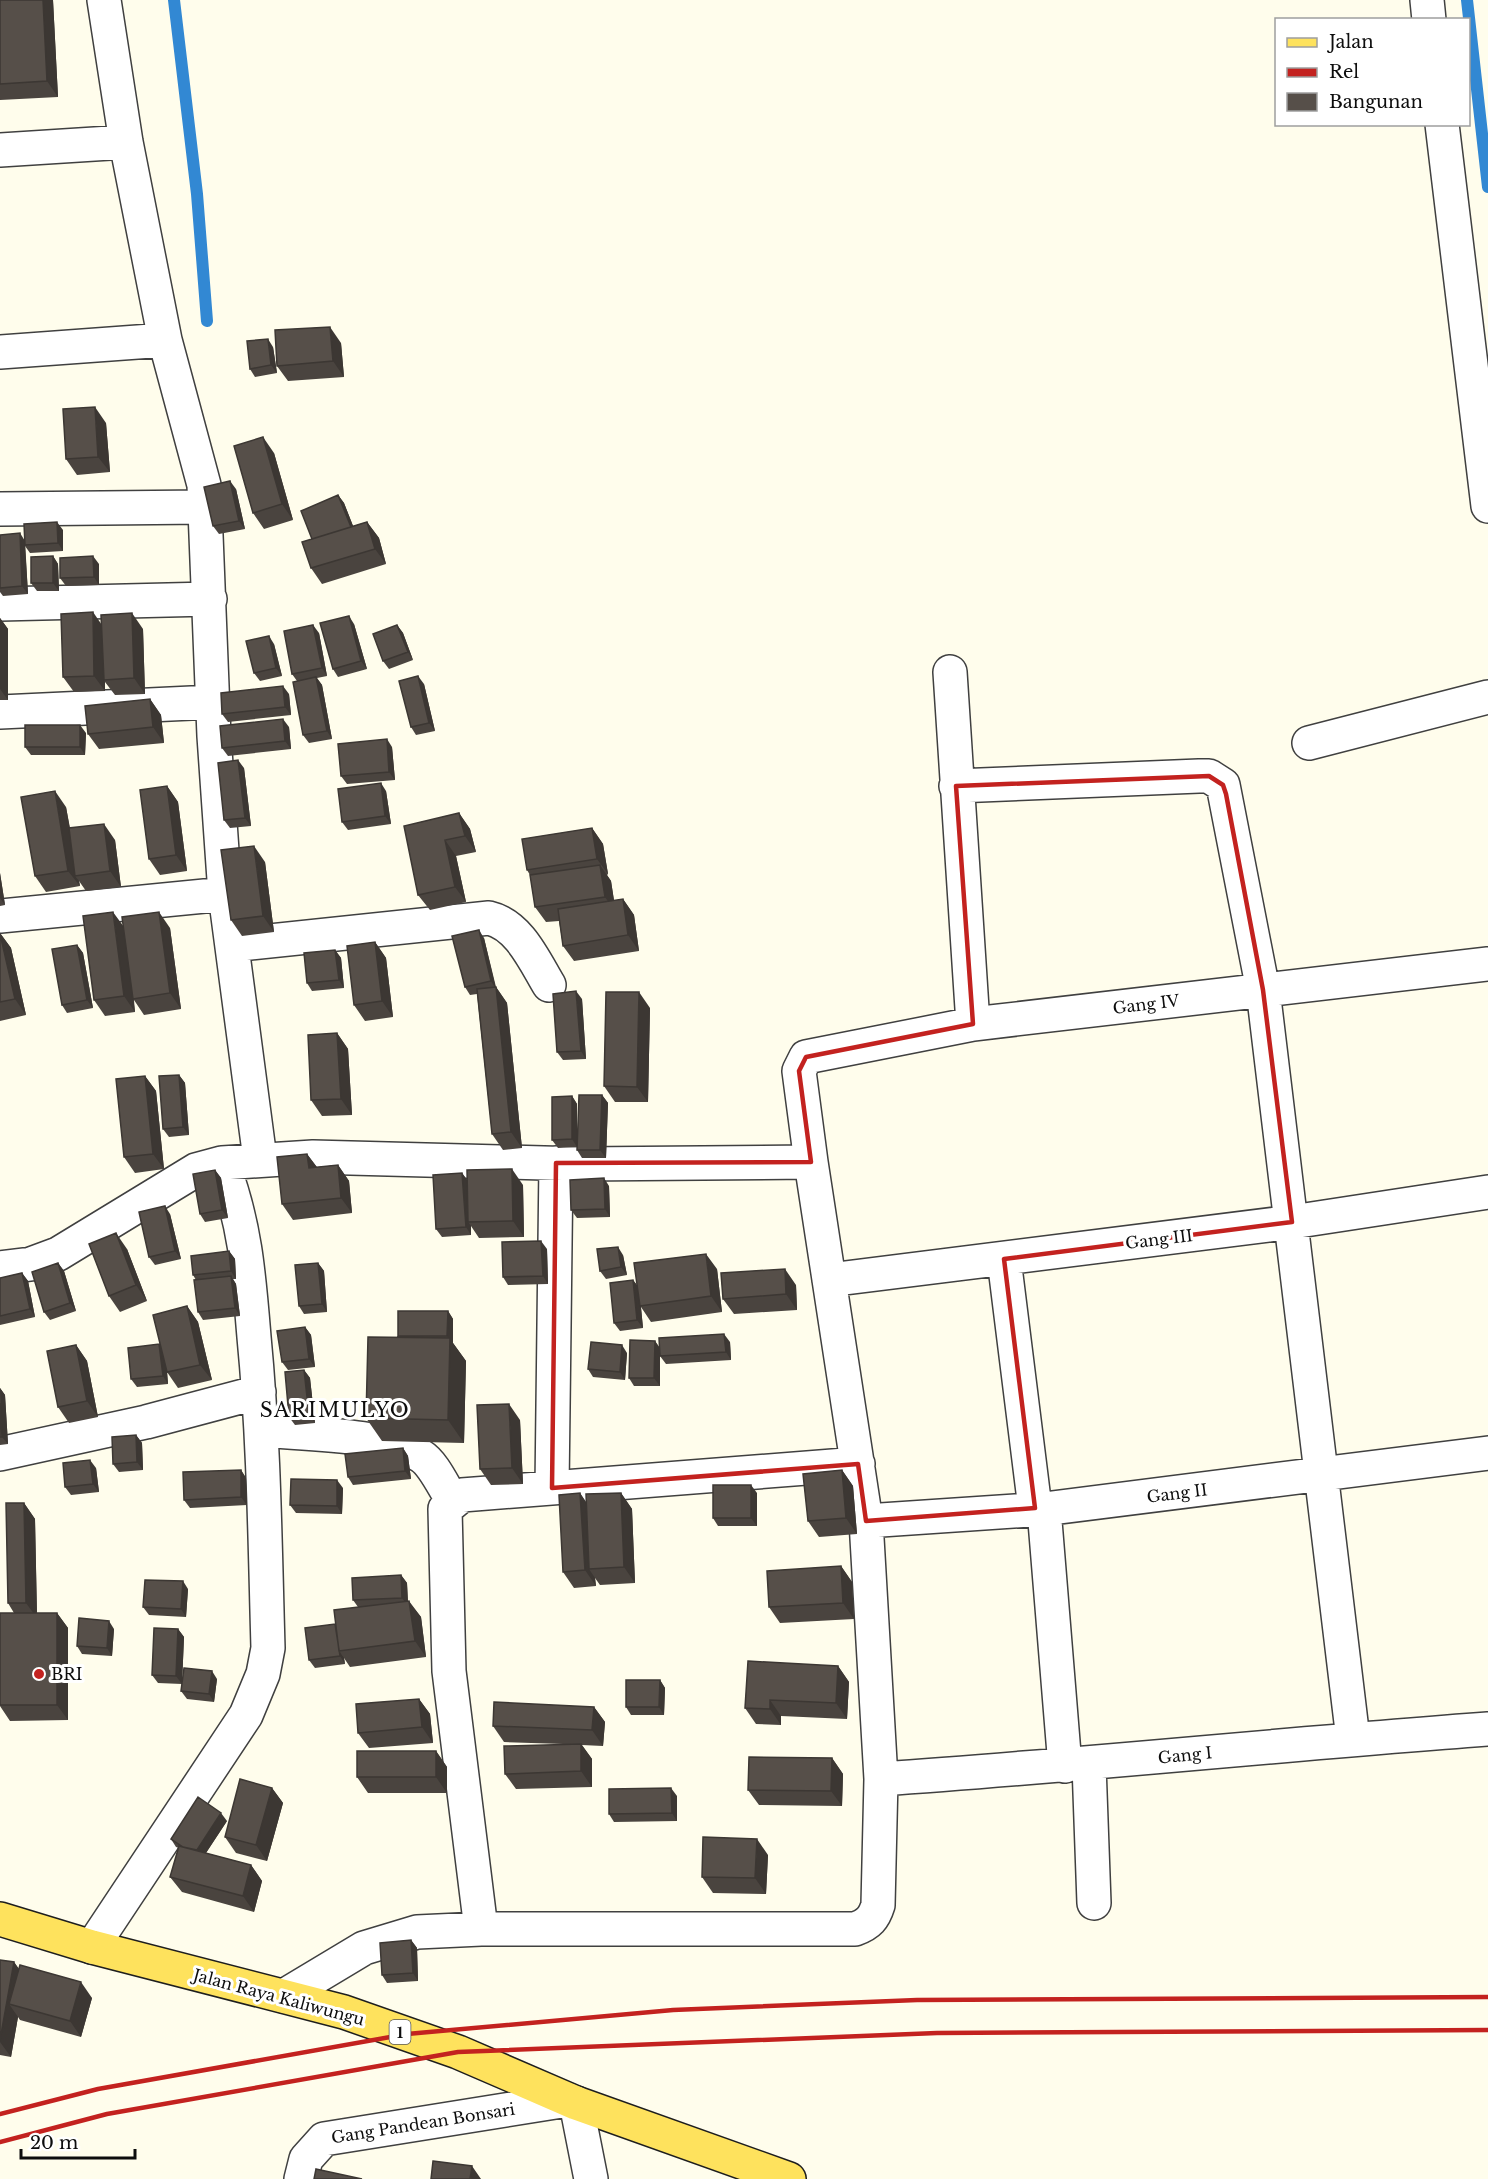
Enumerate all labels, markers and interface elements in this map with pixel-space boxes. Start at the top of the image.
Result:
legend [1275,18,1470,126]
text: Jalan [1327,31,1374,53]
text: Rel [1329,61,1359,83]
text: Bangunan [1329,91,1423,113]
street label: Gang IV [1112,990,1181,1018]
street label: Gang III [1124,1225,1194,1253]
district label: SARIMULYO [260,1398,410,1422]
street label: Gang II [1145,1479,1209,1507]
place label: BRI [51,1664,82,1684]
marker: BRI [32,1667,46,1681]
street label: Gang I [1157,1742,1213,1768]
street label: Jalan Raya Kaliwungu [189,1964,367,2030]
road number: 1 [390,2020,410,2044]
street label: Gang Pandean Bonsari [330,2098,517,2147]
scale bar [21,2122,135,2160]
text: 20 m [30,2132,78,2154]

